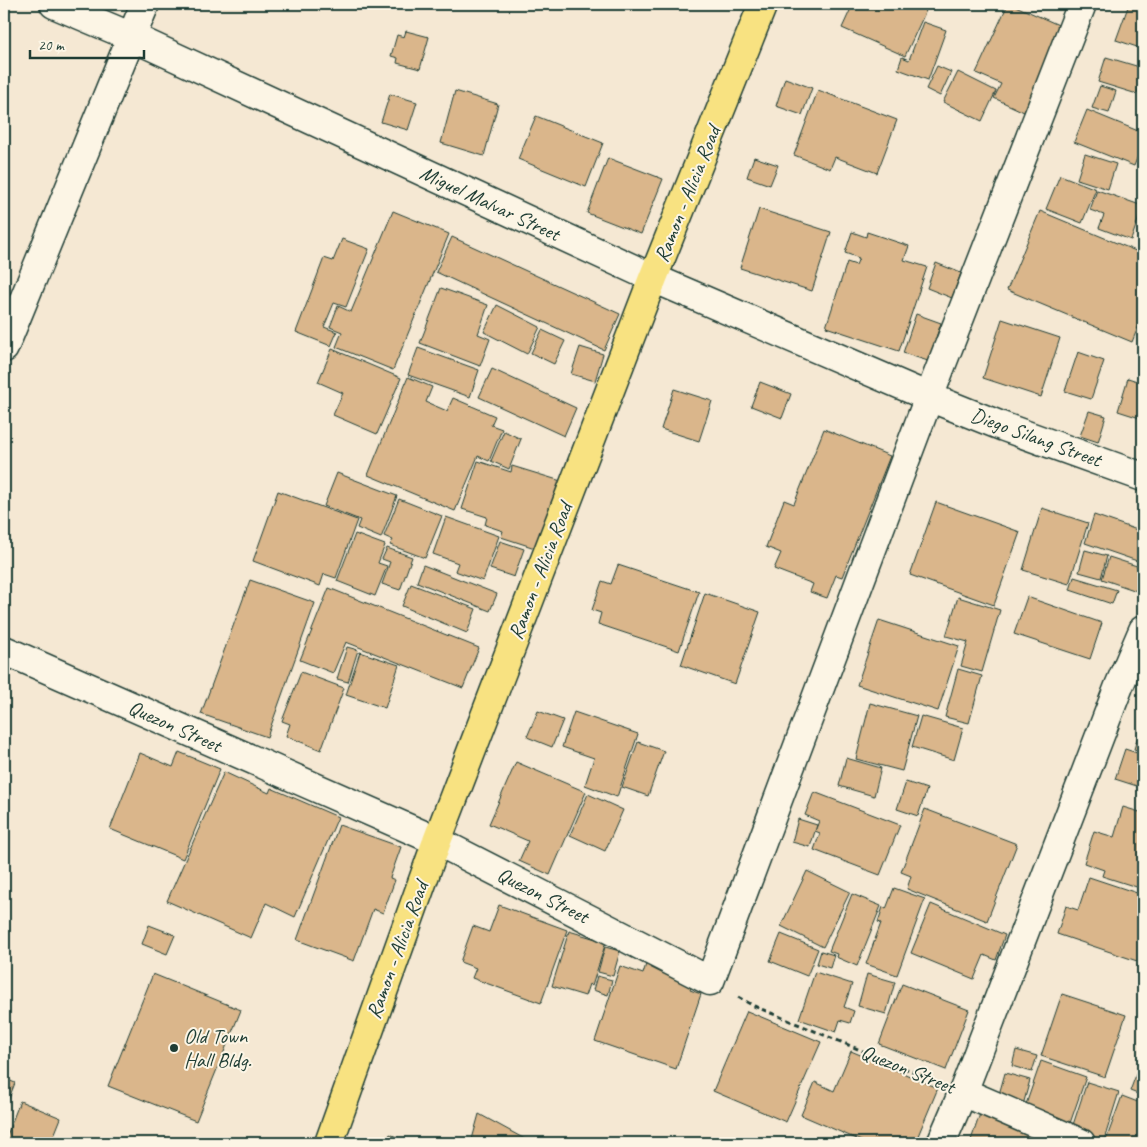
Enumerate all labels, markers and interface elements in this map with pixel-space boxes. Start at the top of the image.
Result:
scale bar [30,28,144,60]
text: 20 m [38,36,65,55]
street label: Ramon - Alicia Road [648,119,727,266]
street label: Miguel Malvar Street [416,159,566,248]
street label: Diego Silang Street [967,401,1107,473]
street label: Ramon - Alicia Road [502,496,579,643]
street label: Quezon Street [124,694,227,759]
street label: Quezon Street [493,861,595,930]
street label: Ramon - Alicia Road [360,874,435,1022]
place label: Old Town Hall Bldg. [184,1023,252,1073]
street label: Quezon Street [857,1038,961,1100]
marker: Old Town Hall Bldg. [168,1042,180,1054]

